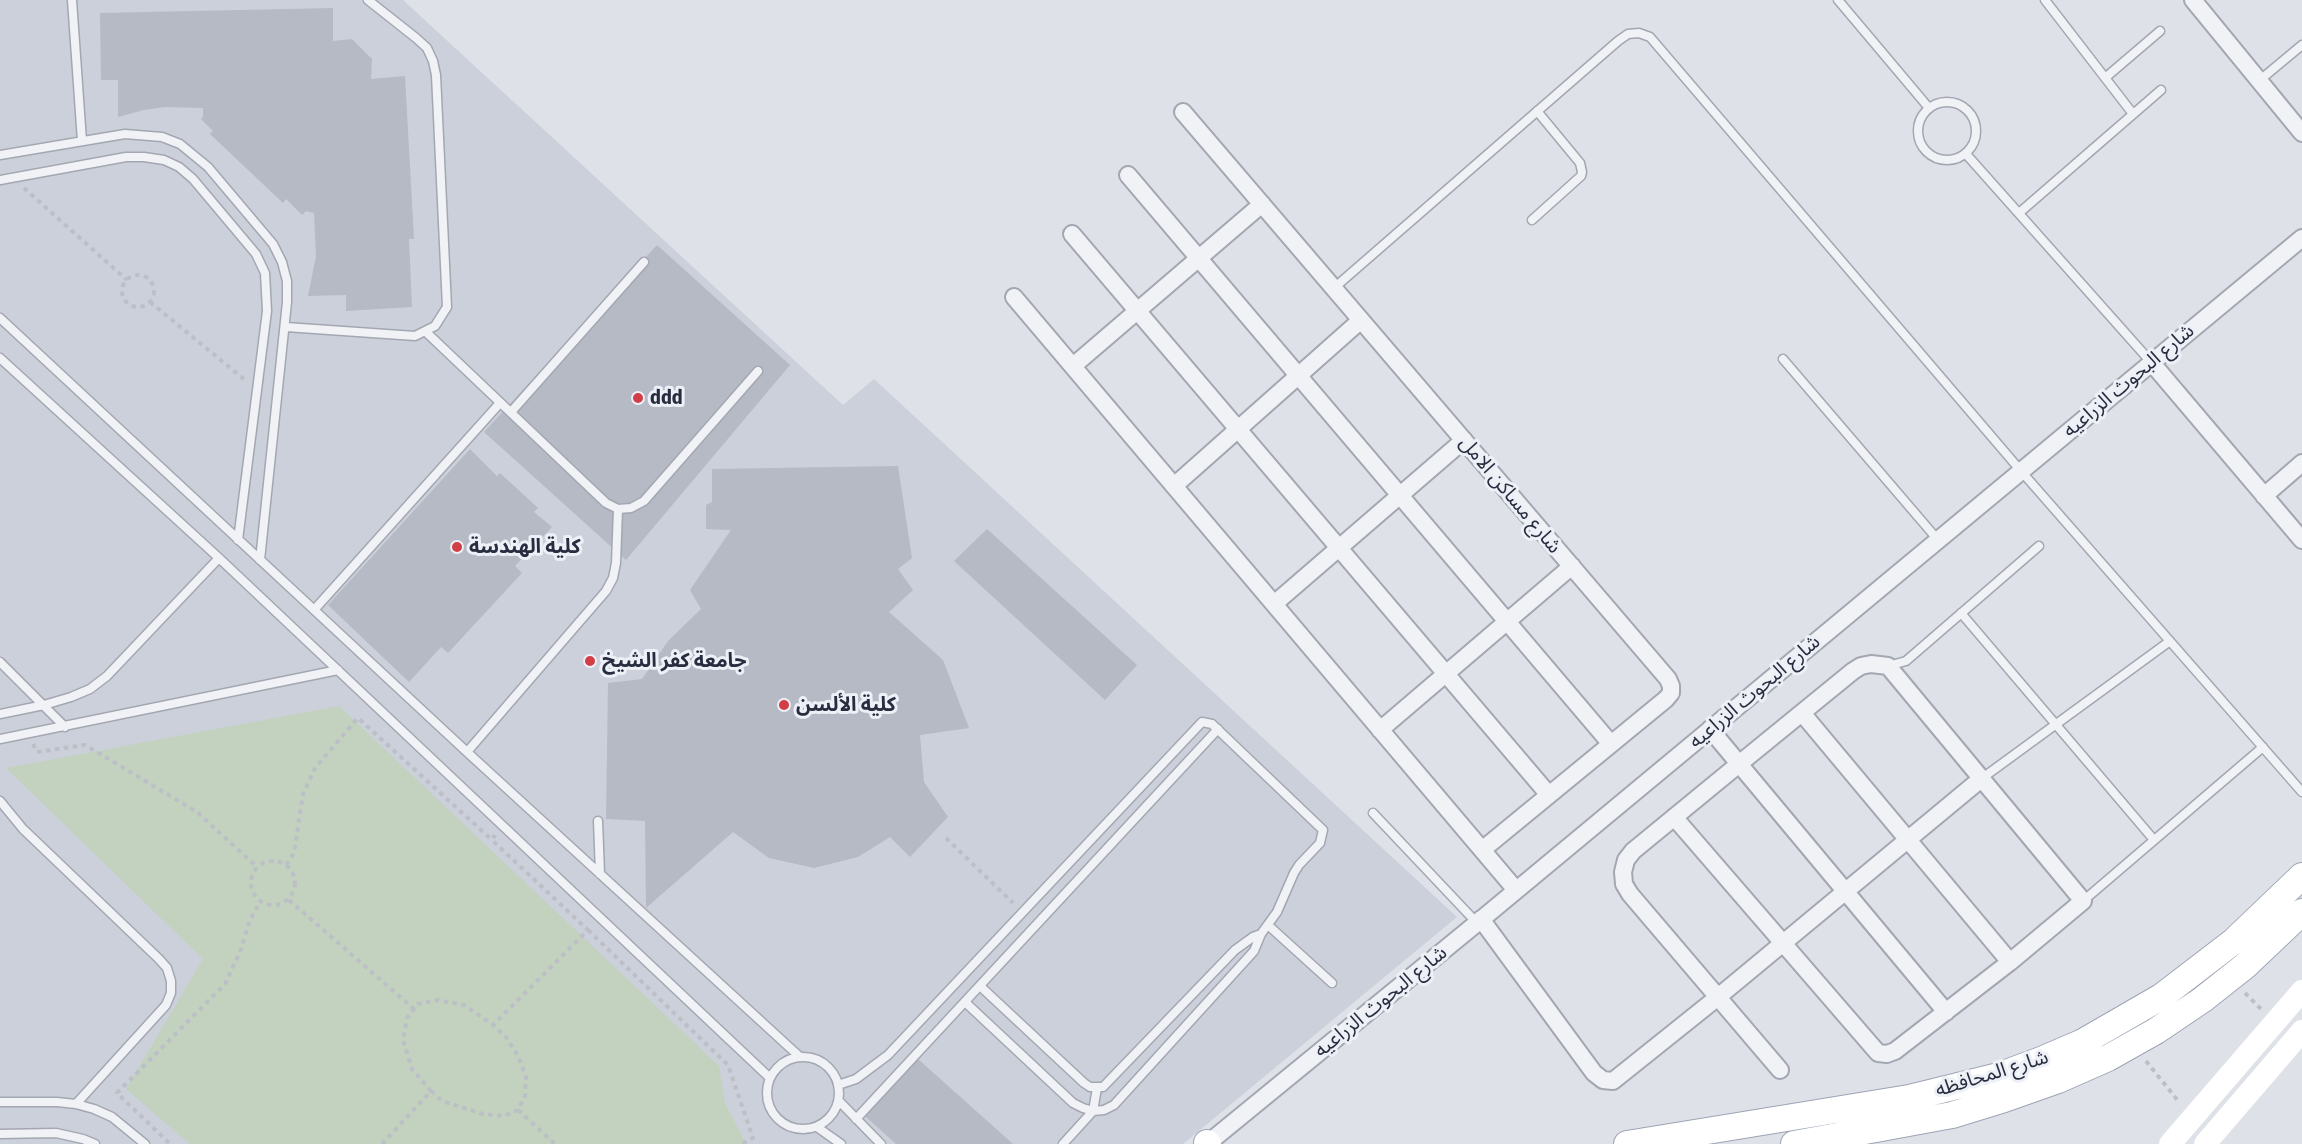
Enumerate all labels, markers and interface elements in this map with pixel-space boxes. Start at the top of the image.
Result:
street label: شارع البحوث الزراعيه [2058,319,2200,443]
place label: ddd [650,386,683,410]
marker: ddd [631,391,645,405]
street label: شارع مساكن الامل [1454,431,1566,559]
place label: كلية الهندسة [469,535,580,559]
marker: كلية الهندسة [450,540,464,554]
street label: شارع البحوث الزراعيه [1684,630,1826,754]
place label: جامعة كفر الشيخ [602,649,746,673]
marker: جامعة كفر الشيخ [583,654,597,668]
place label: كلية الألسن [796,693,896,717]
marker: كلية الألسن [777,698,791,712]
street label: شارع البحوث الزراعيه [1310,941,1452,1063]
street label: شارع المحافظه [1933,1045,2051,1103]

